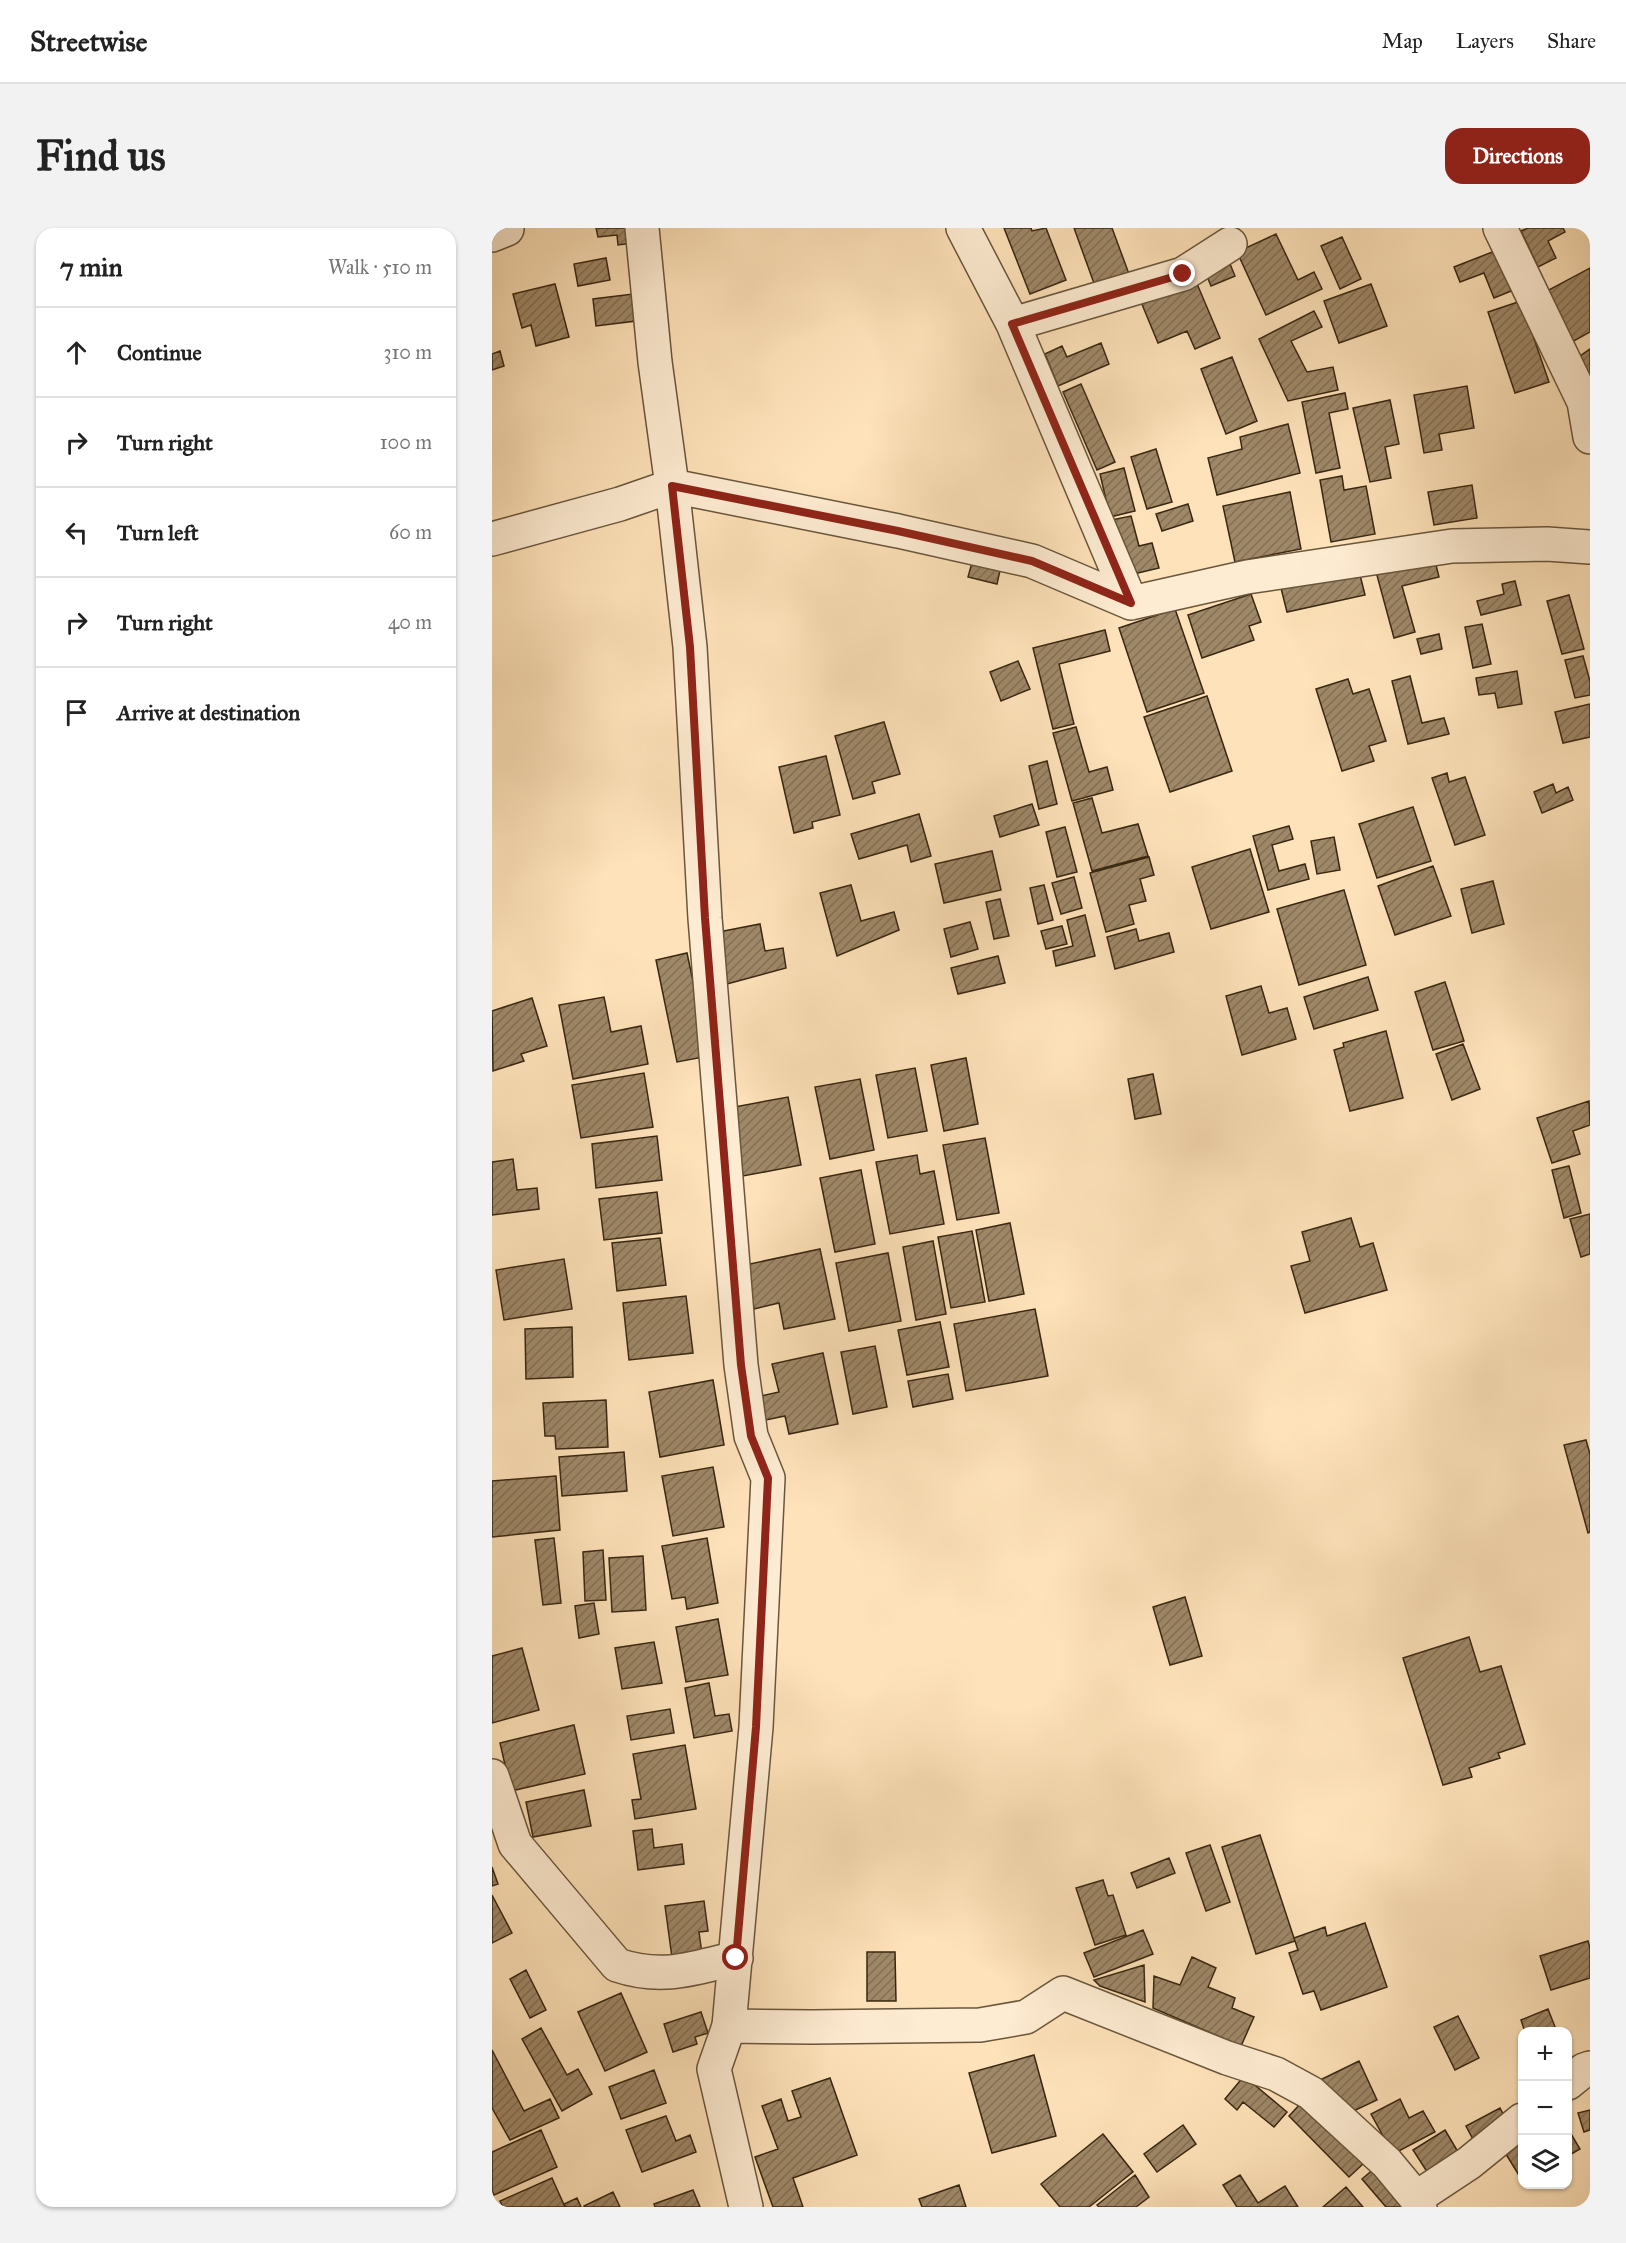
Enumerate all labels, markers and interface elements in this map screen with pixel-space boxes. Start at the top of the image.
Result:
text: Streetwise [30,24,147,59]
text: Map [1382,28,1423,54]
text: Layers [1456,28,1514,54]
text: Share [1547,28,1596,54]
button: Directions [1445,128,1590,184]
text: Find us [36,130,166,182]
text: 7 min [60,251,123,283]
text: Walk · 510 m [328,255,432,279]
route end [1169,260,1195,286]
icon: ahead [60,336,93,369]
text: Continue [117,339,202,366]
text: 310 m [383,340,432,364]
icon: right [60,426,93,459]
text: Turn right [117,429,213,456]
text: 100 m [380,430,432,454]
icon: left [60,516,93,549]
text: Turn left [117,519,199,546]
text: 60 m [389,520,432,544]
icon: right [60,606,93,639]
text: Turn right [117,609,213,636]
text: 40 m [388,610,432,634]
icon: arrive [60,696,93,729]
text: Arrive at destination [117,699,300,726]
route start [722,1944,748,1970]
map controls [1518,2027,1572,2189]
button: + [1518,2027,1572,2081]
button: − [1518,2081,1572,2135]
button: layers [1518,2135,1572,2189]

